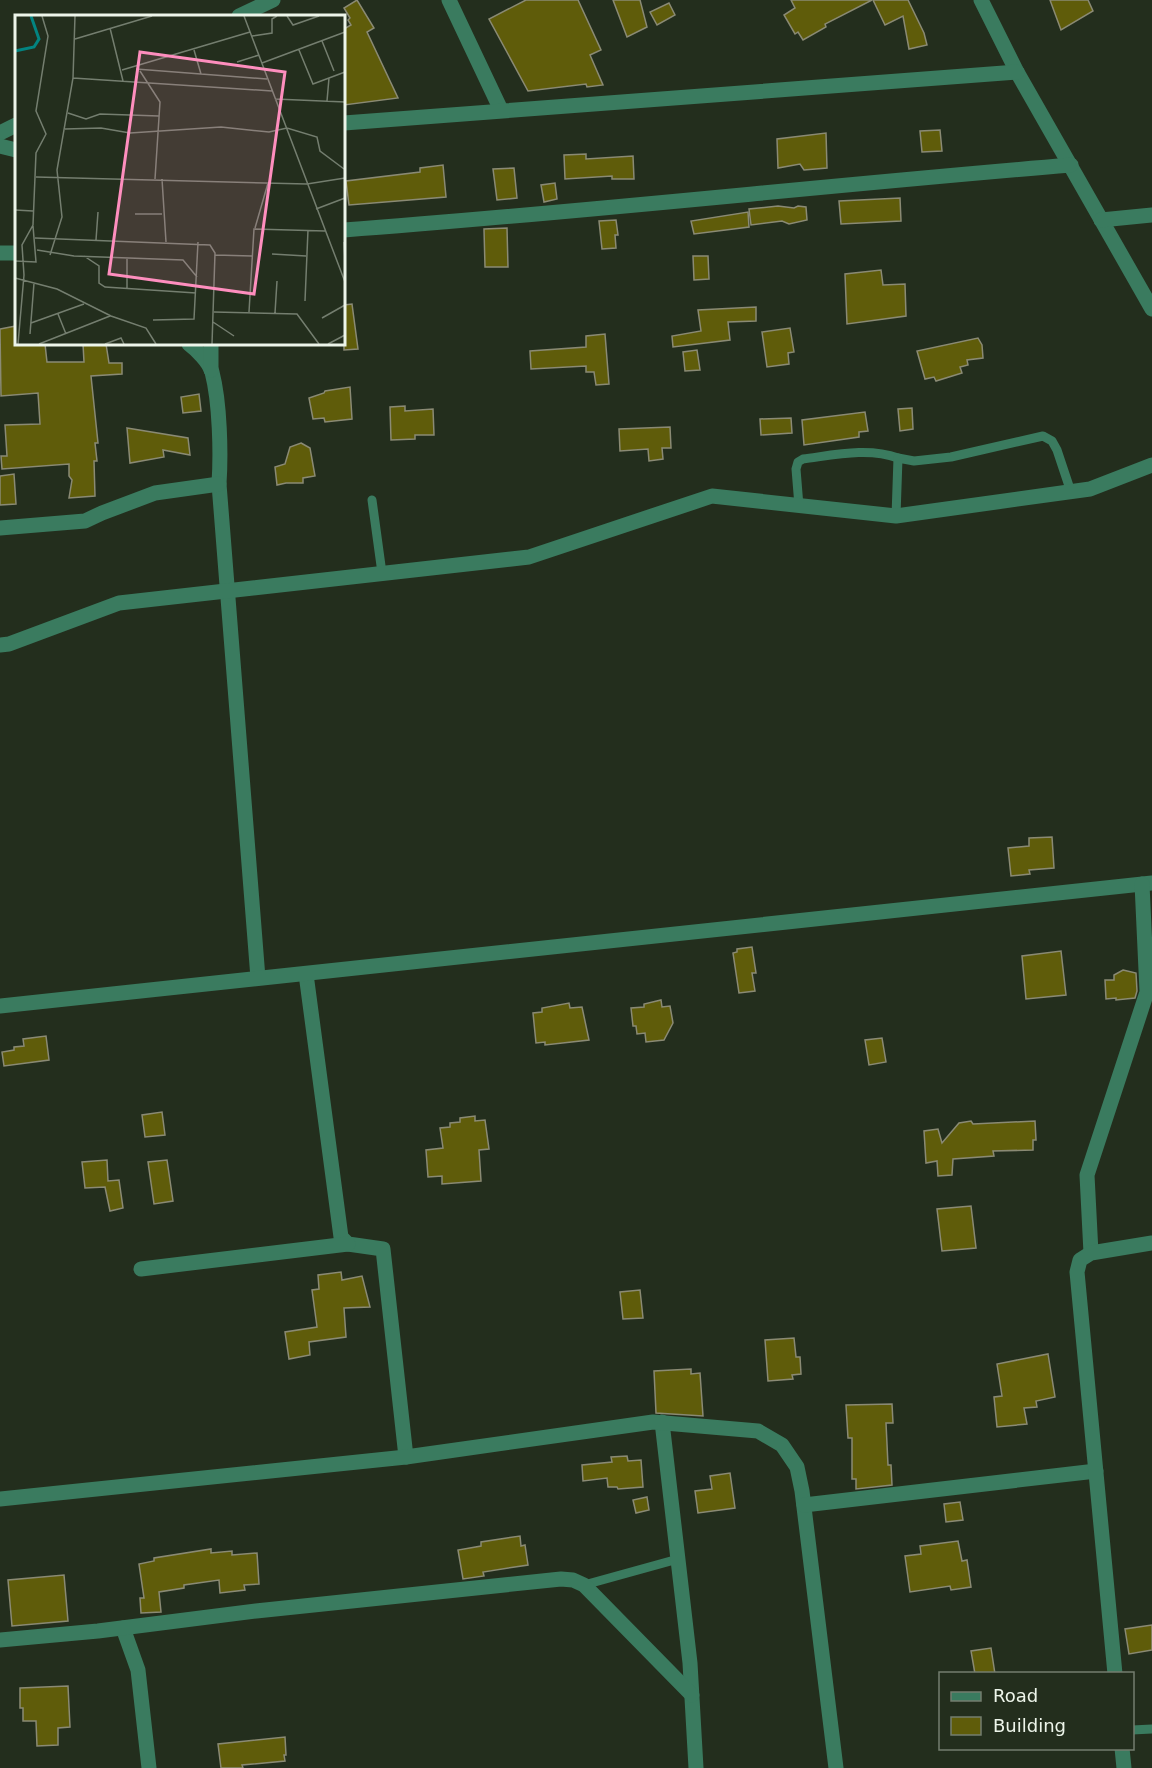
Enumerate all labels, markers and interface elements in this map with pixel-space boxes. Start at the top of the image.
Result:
inset map [15,15,345,345]
legend [939,1672,1134,1750]
text: Road [993,1685,1038,1706]
text: Building [993,1715,1066,1736]

